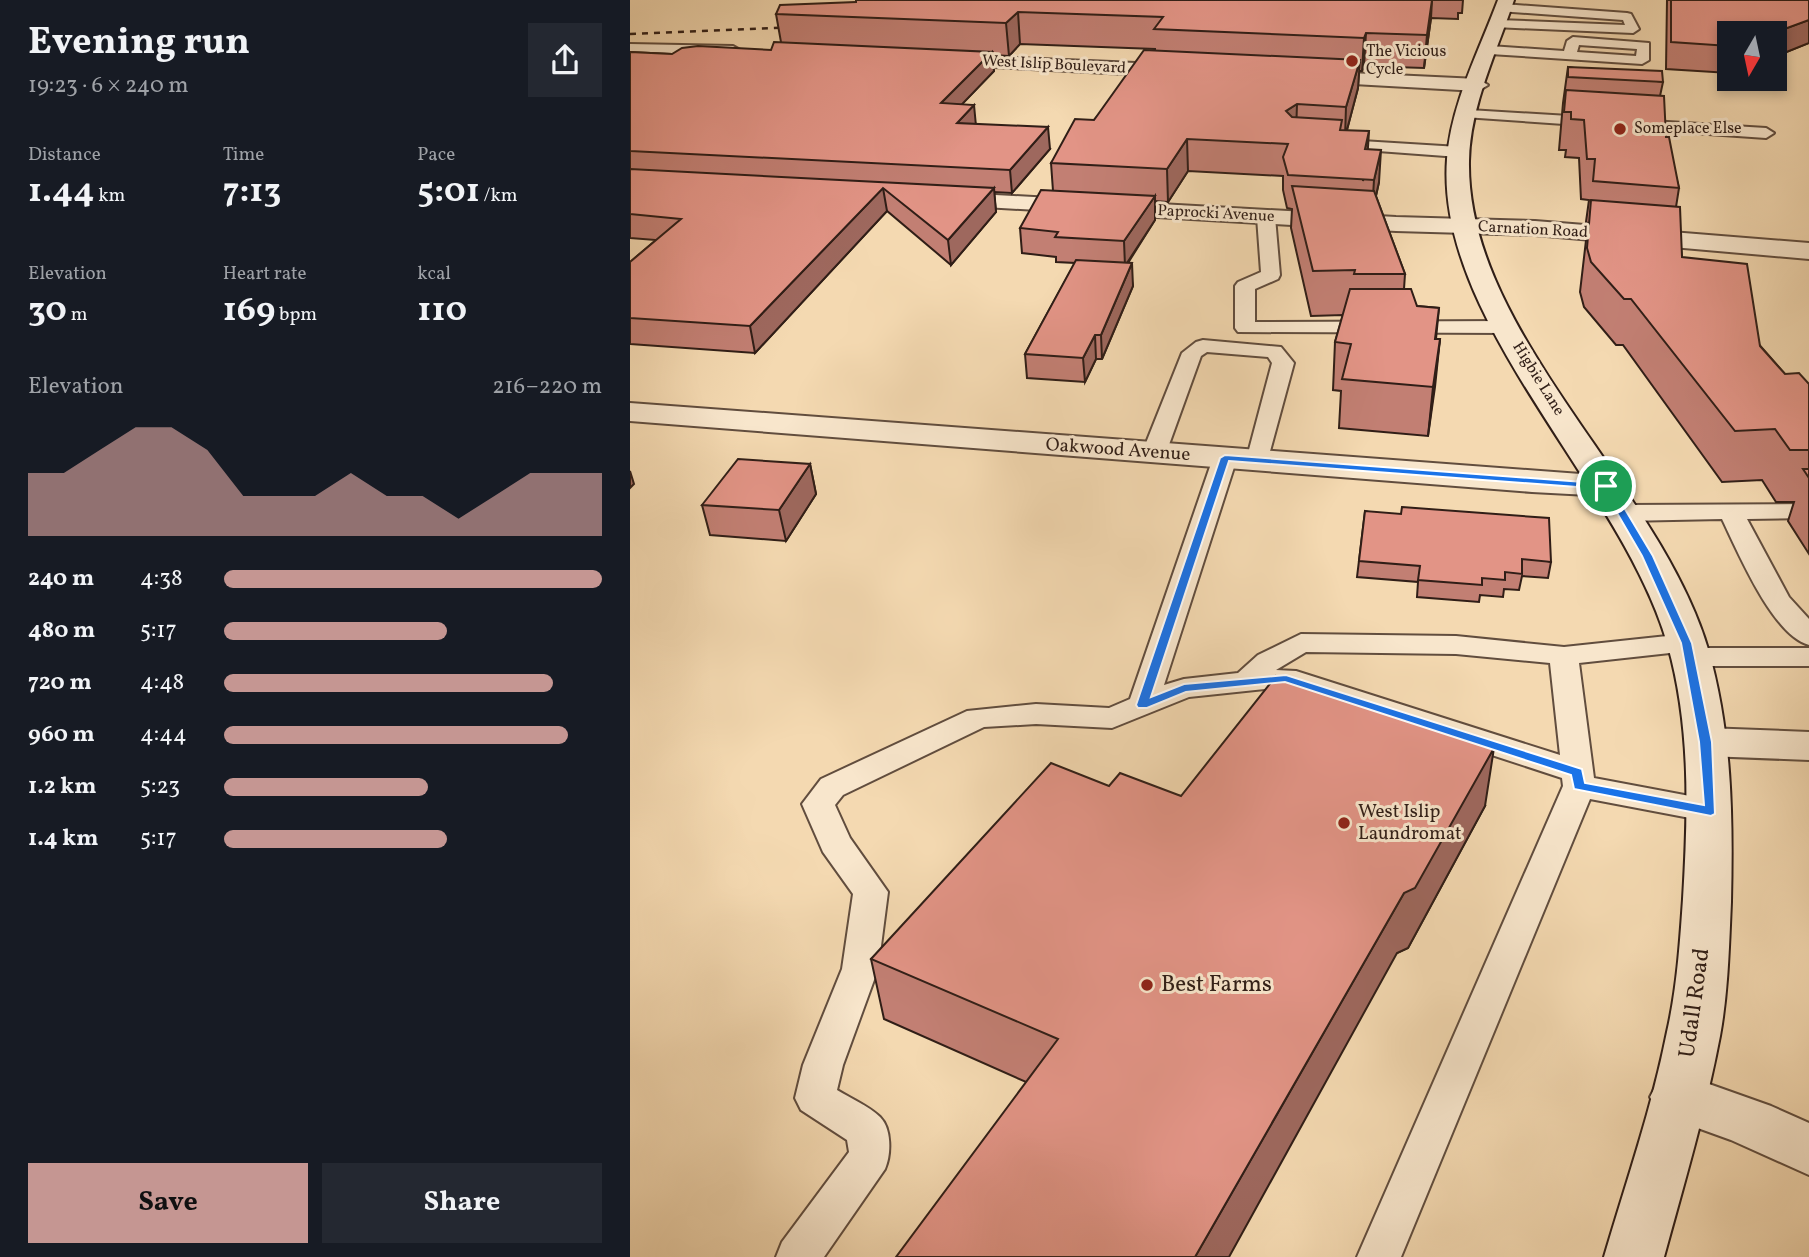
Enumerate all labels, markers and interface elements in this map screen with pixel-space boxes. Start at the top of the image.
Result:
text: Evening run [28,17,250,70]
north arrow [1717,21,1787,91]
map controls [1717,21,1787,91]
button: share [528,23,602,97]
place label: The Vicious Cycle [1366,41,1446,81]
street label: West Islip Boulevard [981,50,1127,80]
marker: The Vicious Cycle [1344,53,1360,69]
text: 19:23 · 6 × 240 m [28,70,189,102]
place label: Someplace Else [1634,118,1742,140]
marker: Someplace Else [1612,121,1628,137]
text: Distance [28,142,101,168]
text: Time [223,142,264,168]
text: Pace [417,142,455,168]
text: 1.44 [28,168,94,216]
text: 7:13 [223,168,281,216]
text: 5:01 [417,168,480,216]
text: km [94,183,125,209]
text: /km [480,183,518,209]
street label: Paprocki Avenue [1157,200,1275,228]
street label: Carnation Road [1477,216,1589,244]
text: Elevation [28,261,107,287]
text: Heart rate [223,261,307,287]
text: kcal [417,261,451,287]
text: 30 [28,287,67,335]
text: 169 [223,287,275,335]
text: 110 [417,287,467,335]
text: m [67,302,88,328]
text: bpm [275,302,317,328]
street label: Higbie Lane [1507,338,1569,420]
text: Elevation [28,371,124,403]
text: 216–220 m [492,371,602,403]
street label: Oakwood Avenue [1045,432,1191,468]
pin [1576,456,1636,516]
icon: arrive [1587,467,1625,505]
text: 240 m [28,563,94,595]
text: 4:38 [140,563,183,595]
text: 480 m [28,615,95,647]
text: 5:17 [140,615,177,647]
text: 720 m [28,667,92,699]
text: 4:48 [140,667,184,699]
text: 960 m [28,719,95,751]
text: 4:44 [140,719,187,751]
text: 1.2 km [28,771,97,803]
text: 5:23 [140,771,180,803]
place label: West Islip Laundromat [1358,799,1462,847]
marker: West Islip Laundromat [1336,815,1352,831]
text: 1.4 km [28,823,99,855]
text: 5:17 [140,823,177,855]
street label: Udall Road [1671,946,1719,1060]
place label: Best Farms [1161,969,1272,1001]
marker: Best Farms [1139,977,1155,993]
button: Save [28,1163,308,1243]
button: Share [322,1163,602,1243]

